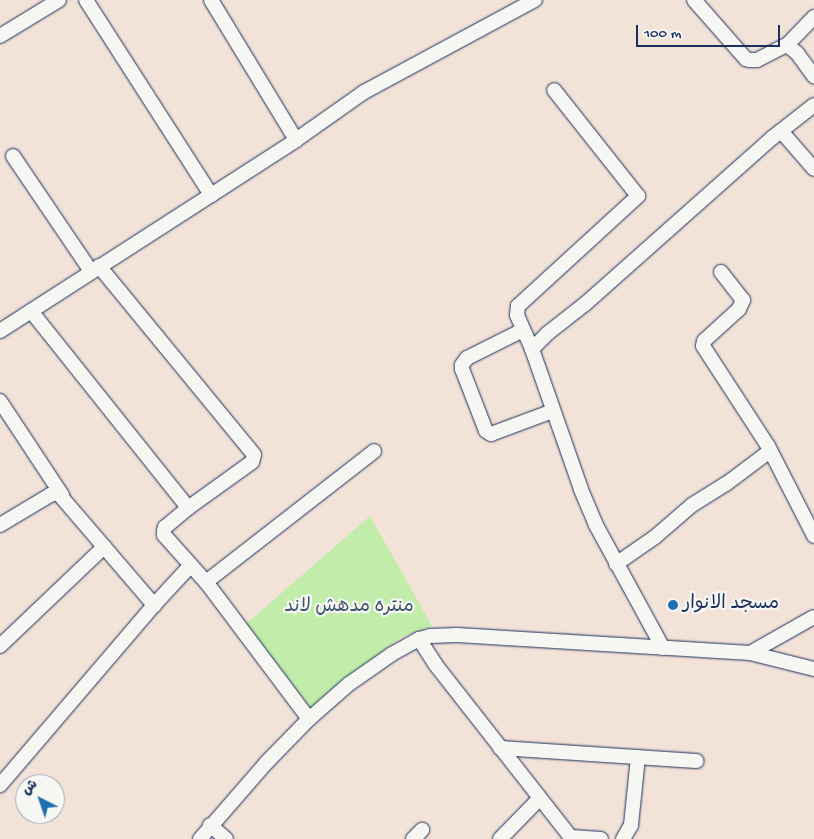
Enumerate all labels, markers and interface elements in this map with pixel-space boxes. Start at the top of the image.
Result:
scale bar [639,15,783,47]
text: 100 m [644,25,681,43]
place label: مسجد الانوار [683,594,779,616]
park label: منتره مدهش لاند [284,597,414,619]
marker: مسجد الانوار [667,599,679,611]
north arrow [15,774,65,824]
text: ش [19,777,42,800]

